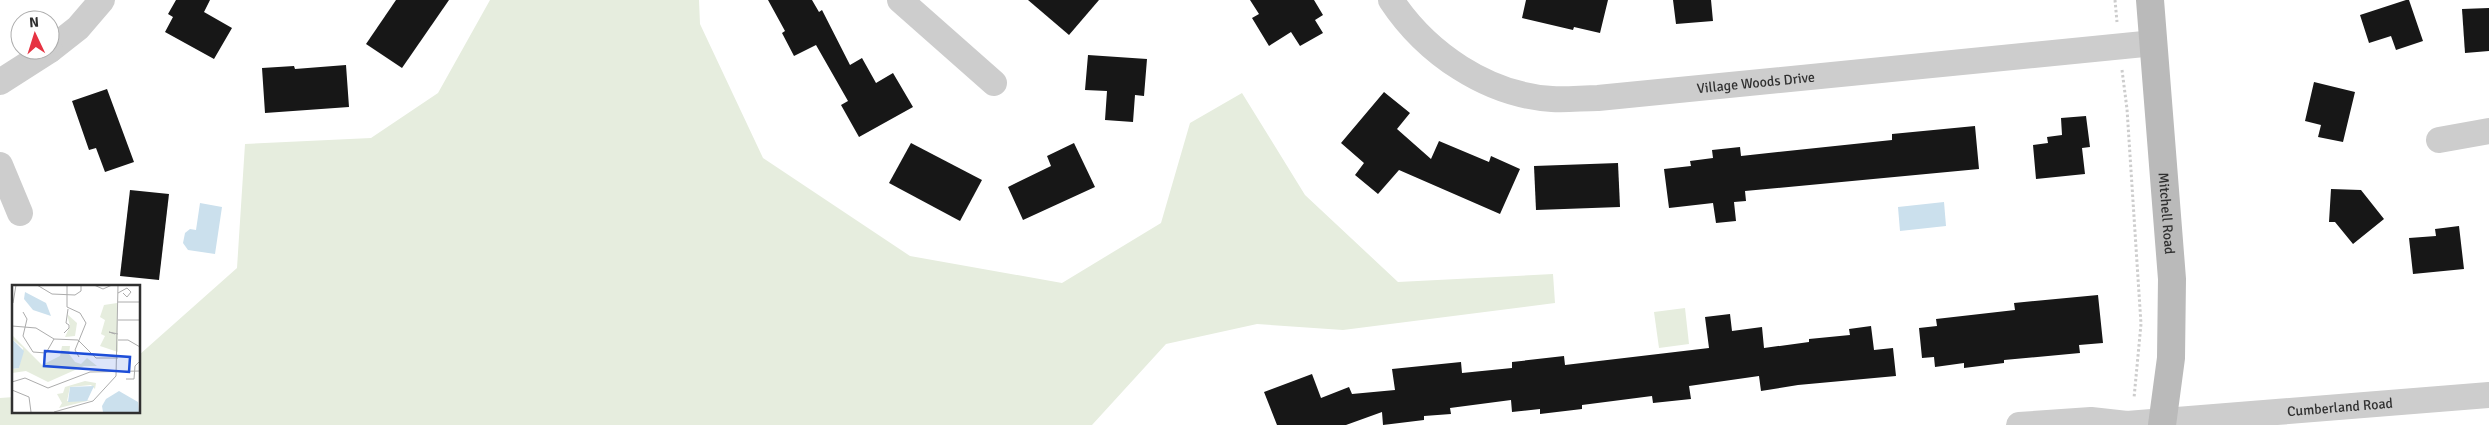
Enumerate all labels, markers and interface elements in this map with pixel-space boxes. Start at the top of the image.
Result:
north arrow [10,10,60,60]
text: N [29,14,40,31]
street label: Village Woods Drive [1696,68,1815,97]
street label: Mitchell Road [2155,172,2179,255]
inset map [12,285,140,412]
street label: Cumberland Road [2286,394,2394,420]

